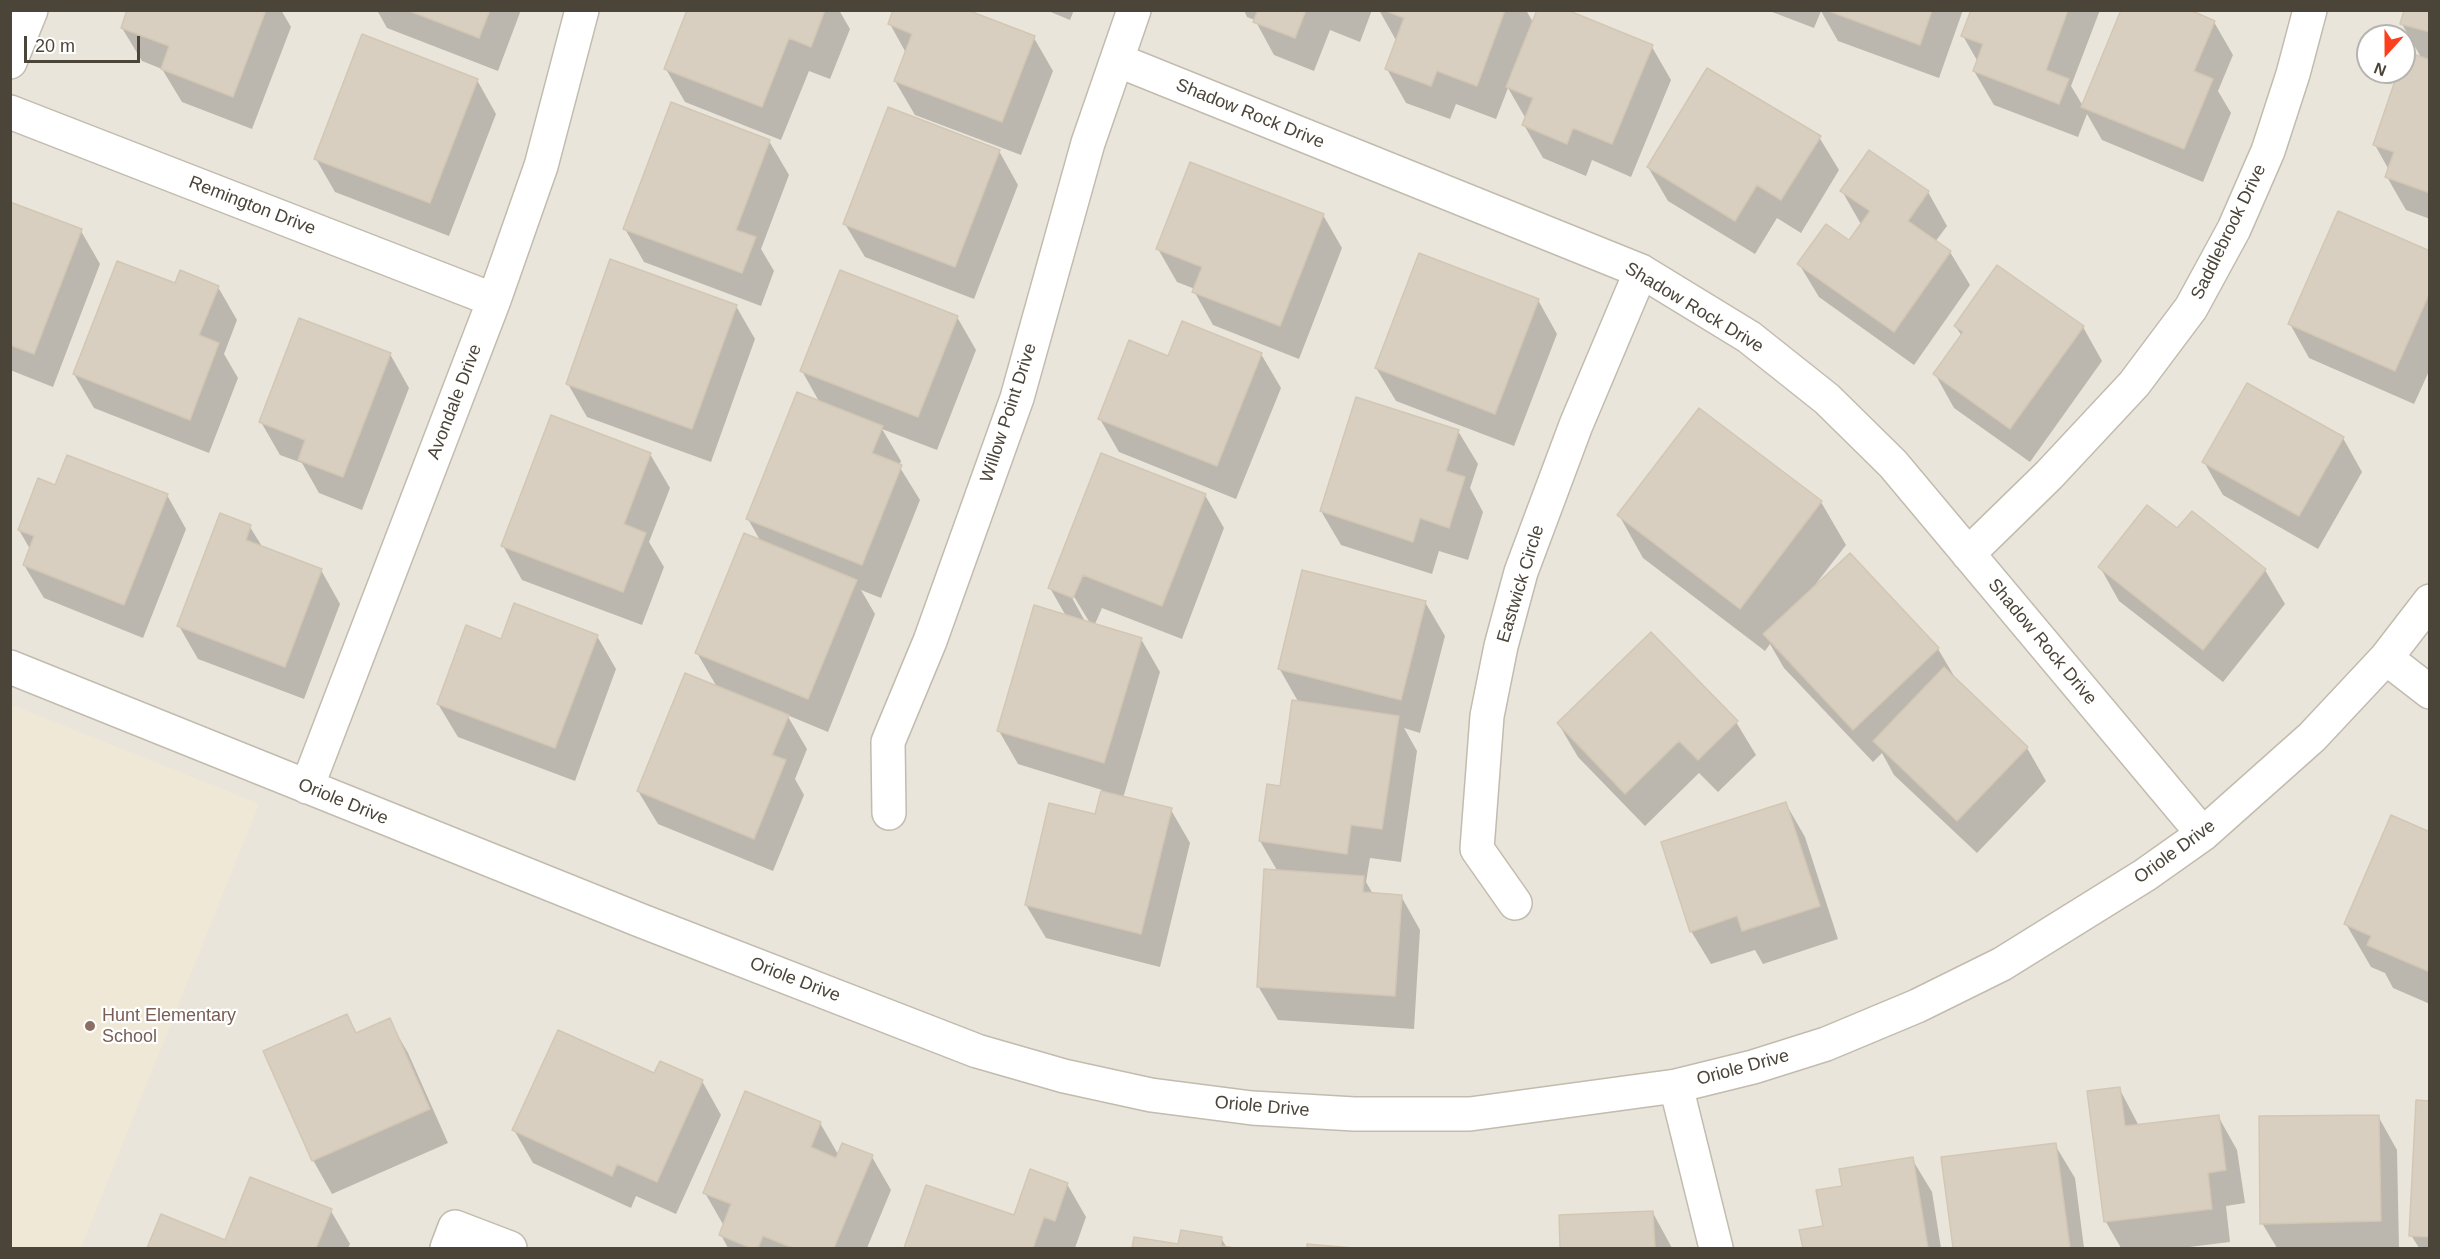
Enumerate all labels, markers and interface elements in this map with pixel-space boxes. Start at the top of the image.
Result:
scale bar [27,24,142,62]
north arrow [2356,24,2416,84]
text: 20 m [35,36,75,56]
text: N [2372,59,2389,79]
street label: Shadow Rock Drive [1173,74,1327,154]
street label: Saddlebrook Drive [2187,161,2271,303]
street label: Remington Drive [186,172,318,240]
street label: Shadow Rock Drive [1621,258,1767,358]
street label: Avondale Drive [423,341,487,463]
street label: Willow Point Drive [976,341,1042,485]
street label: Eastwick Circle [1493,522,1549,646]
street label: Shadow Rock Drive [1983,575,2101,709]
street label: Oriole Drive [295,774,391,830]
street label: Oriole Drive [2130,815,2220,889]
street label: Oriole Drive [747,953,843,1007]
place label: Hunt Elementary School [102,1005,236,1048]
marker: Hunt Elementary School [83,1019,97,1033]
street label: Oriole Drive [1694,1045,1792,1091]
street label: Oriole Drive [1214,1092,1310,1122]

